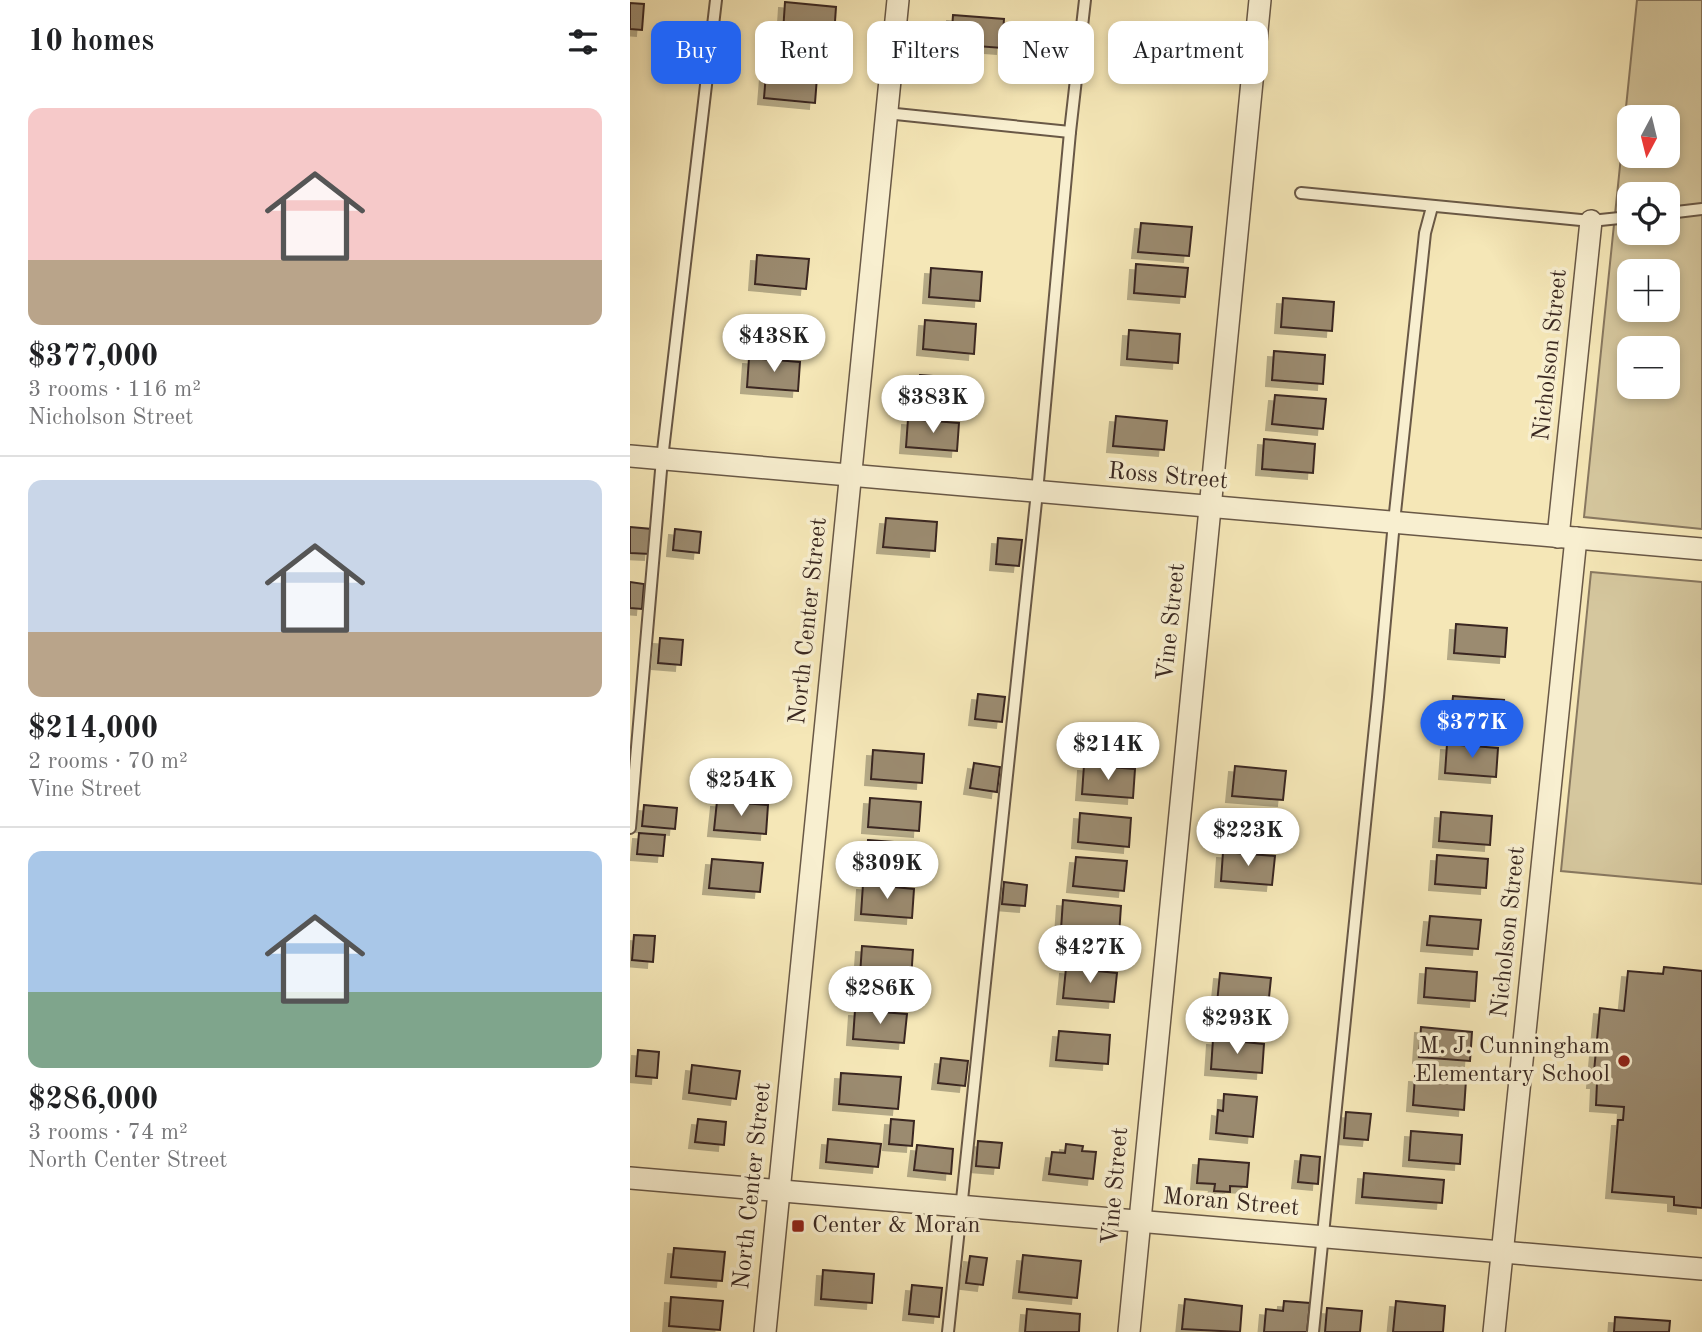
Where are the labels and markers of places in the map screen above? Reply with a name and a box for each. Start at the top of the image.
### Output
pin: $438K [725,314,823,374]
pin: $383K [884,376,982,435]
pin: $377K [1423,700,1521,760]
pin: $214K [1059,722,1157,782]
pin: $254K [692,758,790,818]
pin: $223K [1199,808,1297,868]
pin: $309K [838,842,936,901]
pin: $427K [1041,926,1139,985]
pin: $286K [831,967,929,1026]
pin: $293K [1188,996,1286,1056]
place label: M. J. Cunningham Elementary School [1415,1035,1610,1087]
marker: M. J. Cunningham Elementary School [1616,1053,1632,1069]
place label: Center & Moran [812,1214,980,1238]
marker: Center & Moran [790,1218,806,1234]

